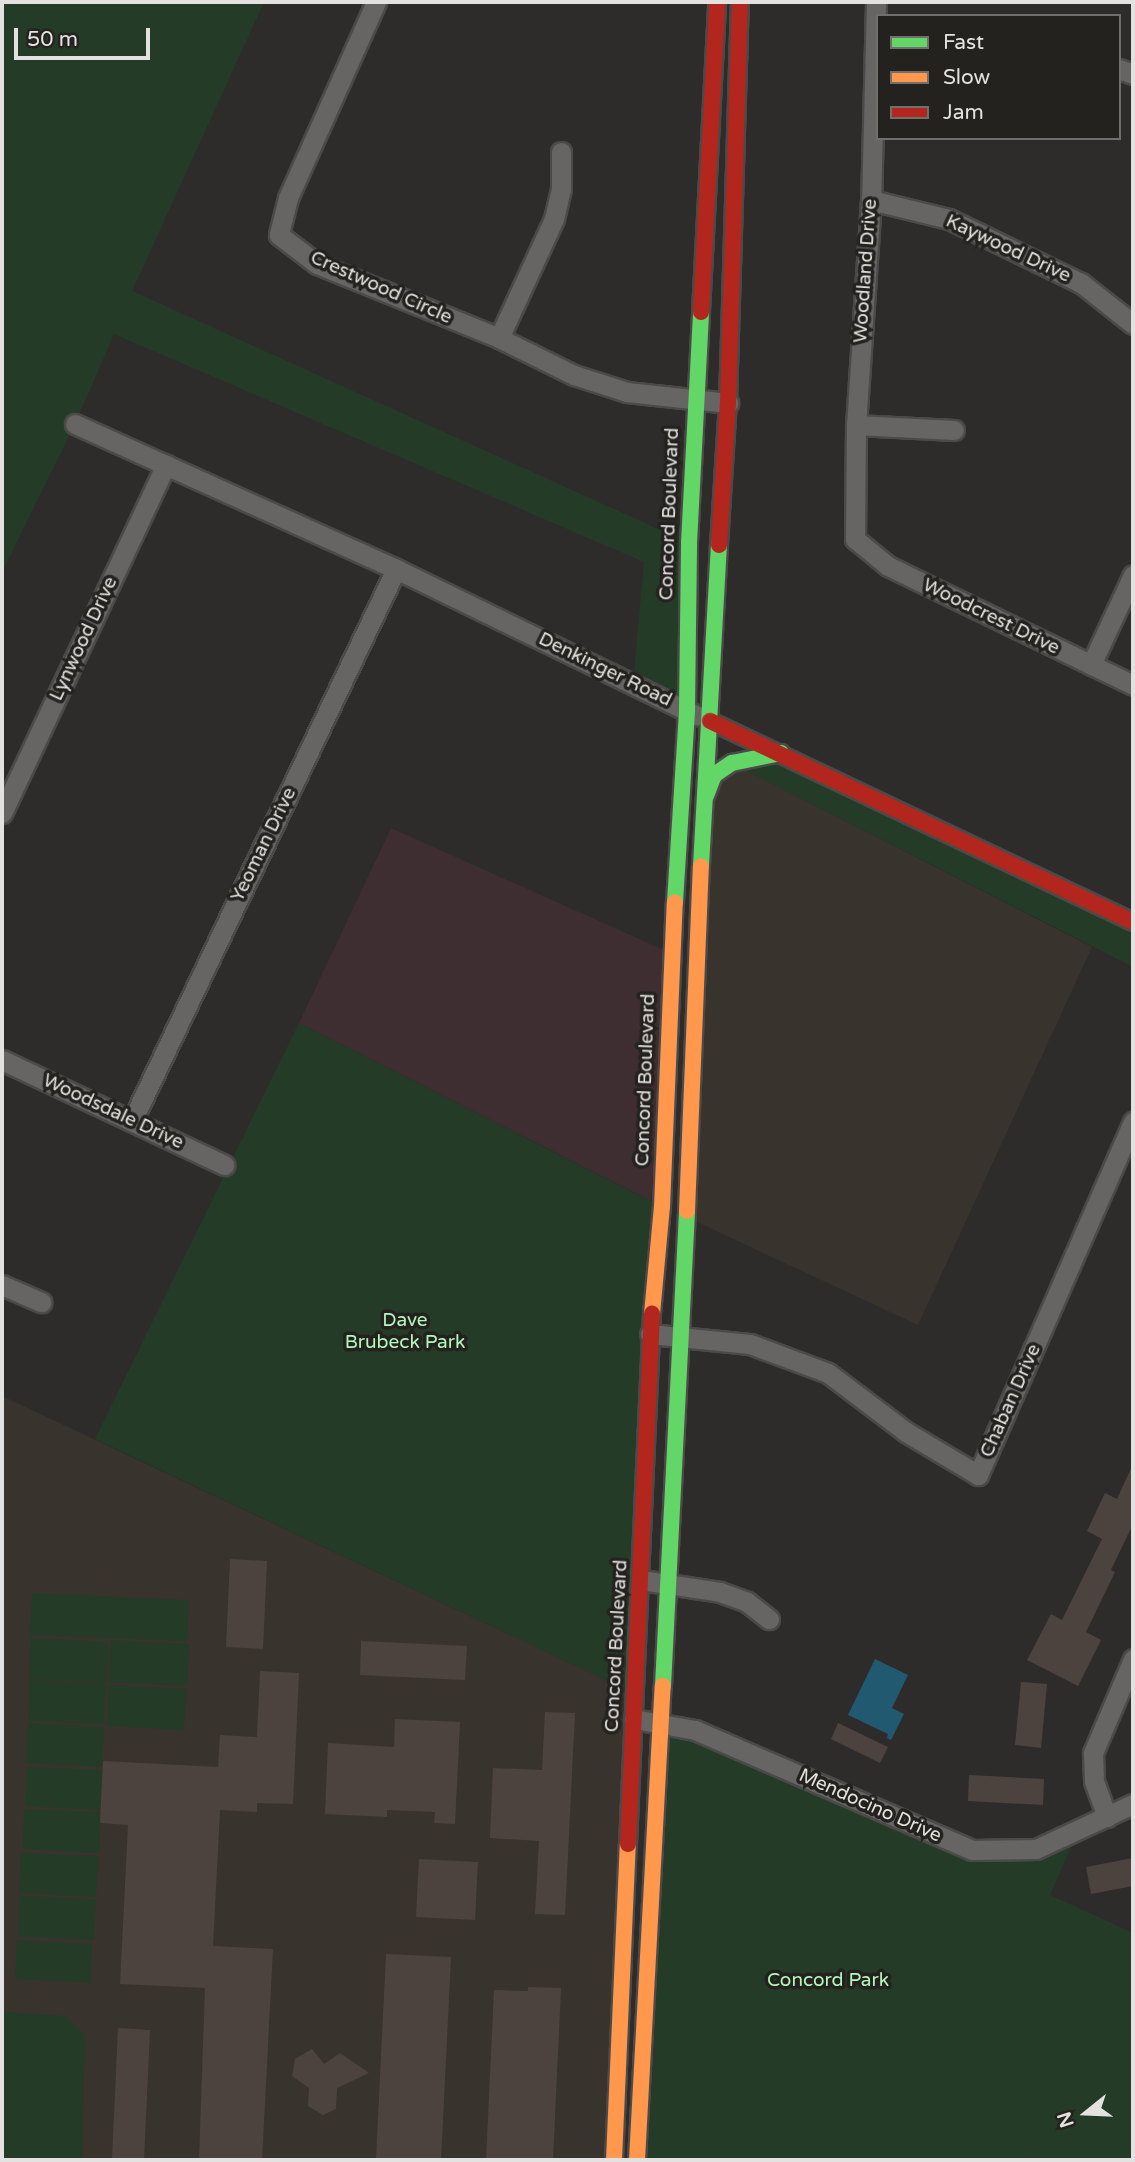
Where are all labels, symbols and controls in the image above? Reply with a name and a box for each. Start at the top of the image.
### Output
scale bar [18,14,154,58]
legend [876,14,1121,140]
text: 50 m [27,27,78,52]
text: Fast [943,30,984,55]
text: Slow [943,65,990,90]
text: Jam [943,100,984,125]
street label: Woodland Drive [850,198,882,344]
street label: Kaywood Drive [942,210,1074,288]
street label: Crestwood Circle [307,247,455,329]
street label: Concord Boulevard [656,427,684,601]
street label: Lynwood Drive [45,573,123,705]
street label: Woodcrest Drive [919,574,1063,660]
street label: Denkinger Road [535,628,675,712]
street label: Yeoman Drive [226,784,302,906]
street label: Concord Boulevard [632,993,660,1167]
street label: Woodsdale Drive [39,1069,187,1155]
park label: Dave Brubeck Park [345,1310,465,1354]
street label: Chaban Drive [976,1341,1046,1461]
street label: Concord Boulevard [601,1559,633,1733]
street label: Mendocino Drive [795,1764,945,1848]
park label: Concord Park [767,1970,889,1992]
north arrow [1051,2078,1121,2148]
text: N [1053,2109,1079,2130]

